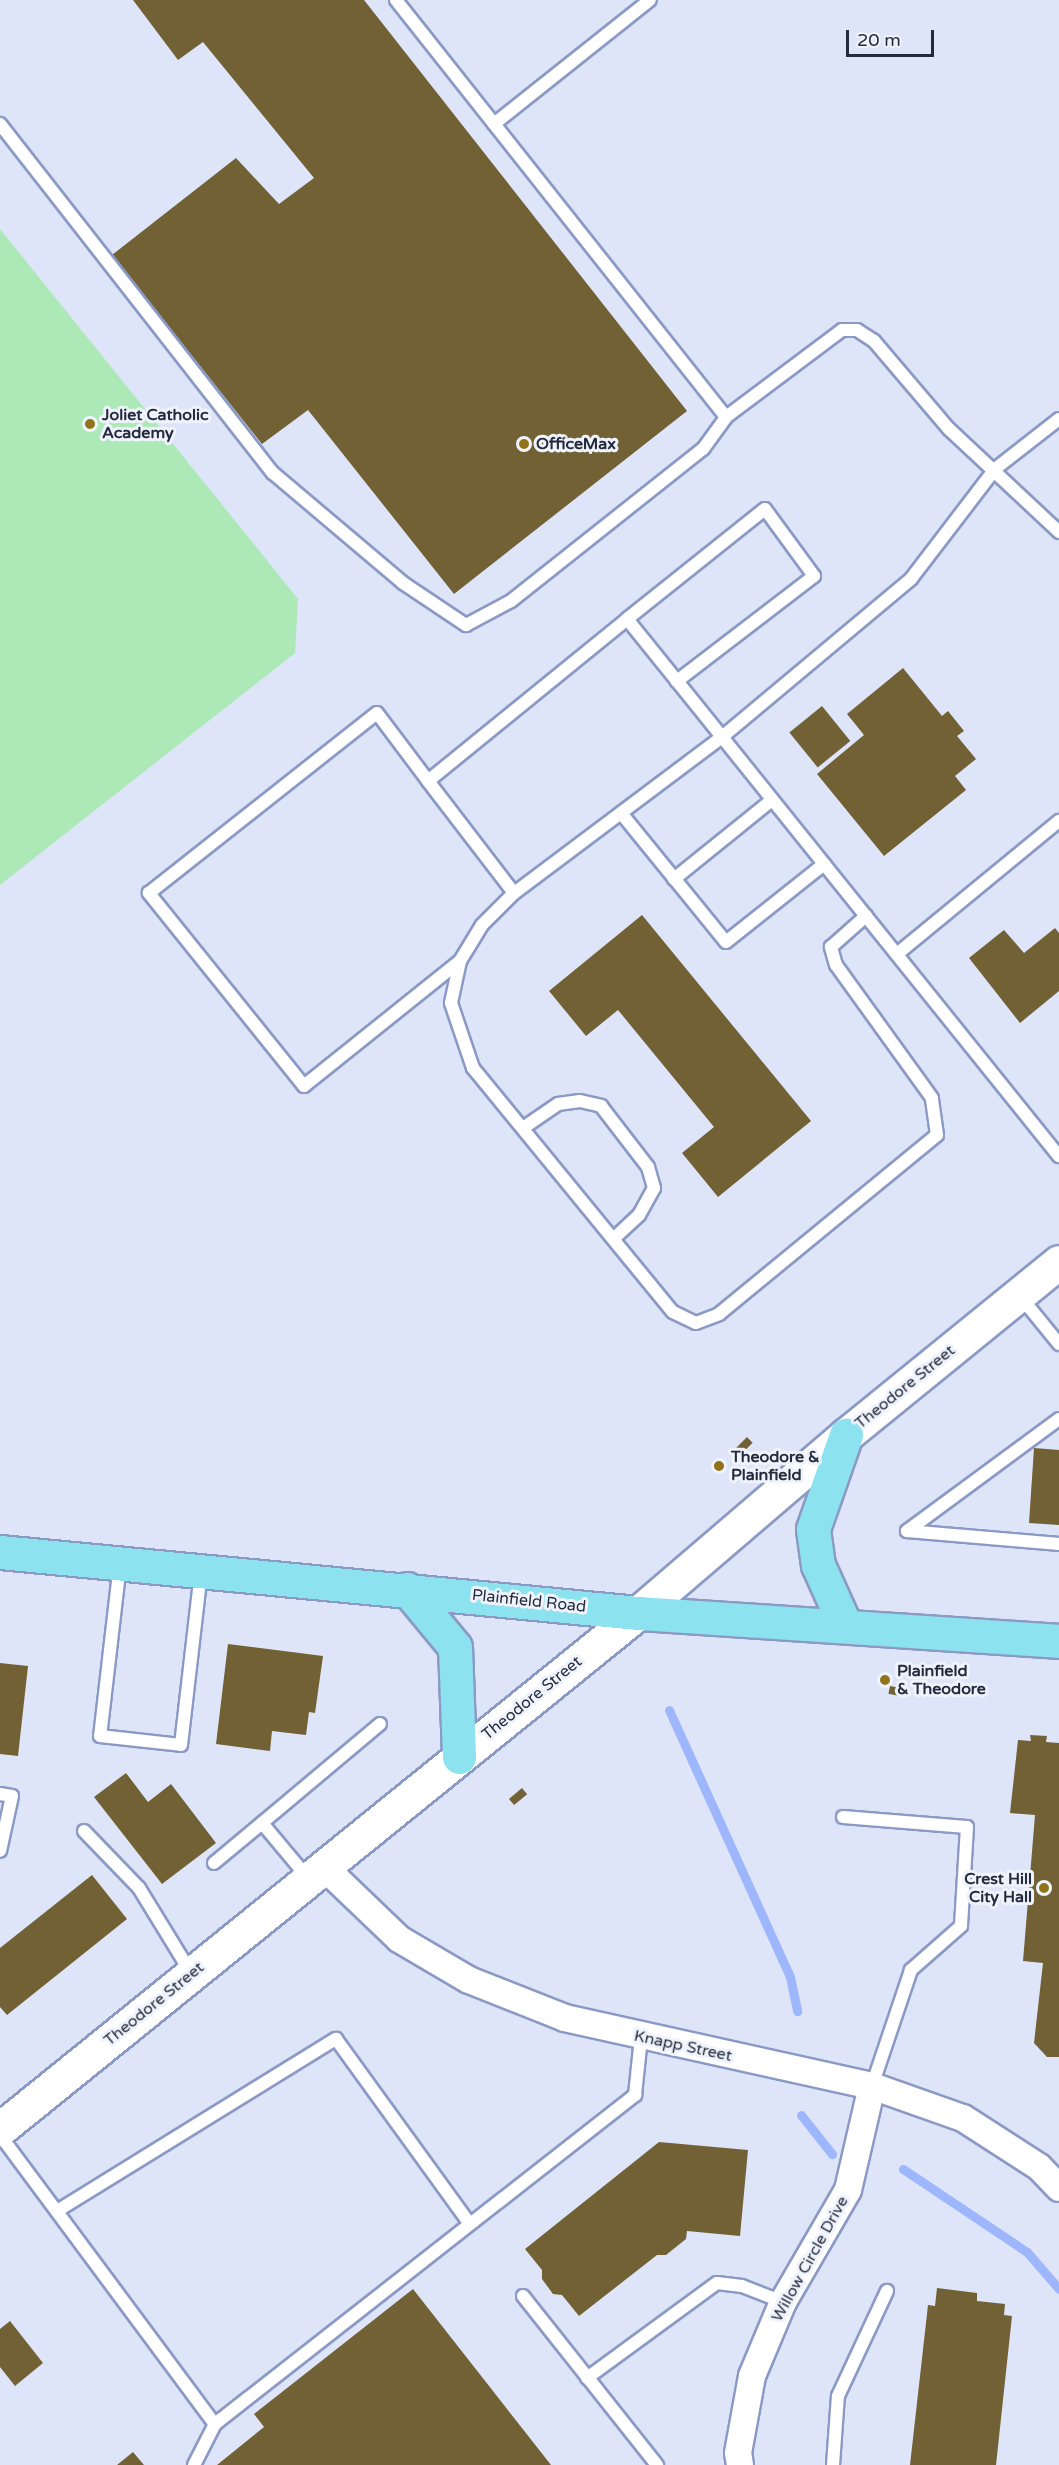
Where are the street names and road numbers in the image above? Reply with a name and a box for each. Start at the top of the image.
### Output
street label: Theodore Street [851,1341,959,1433]
street label: Plainfield Road [471,1585,587,1617]
street label: Theodore Street [478,1652,586,1744]
street label: Theodore Street [100,1958,208,2050]
street label: Knapp Street [632,2026,734,2066]
street label: Willow Circle Drive [768,2193,852,2325]

